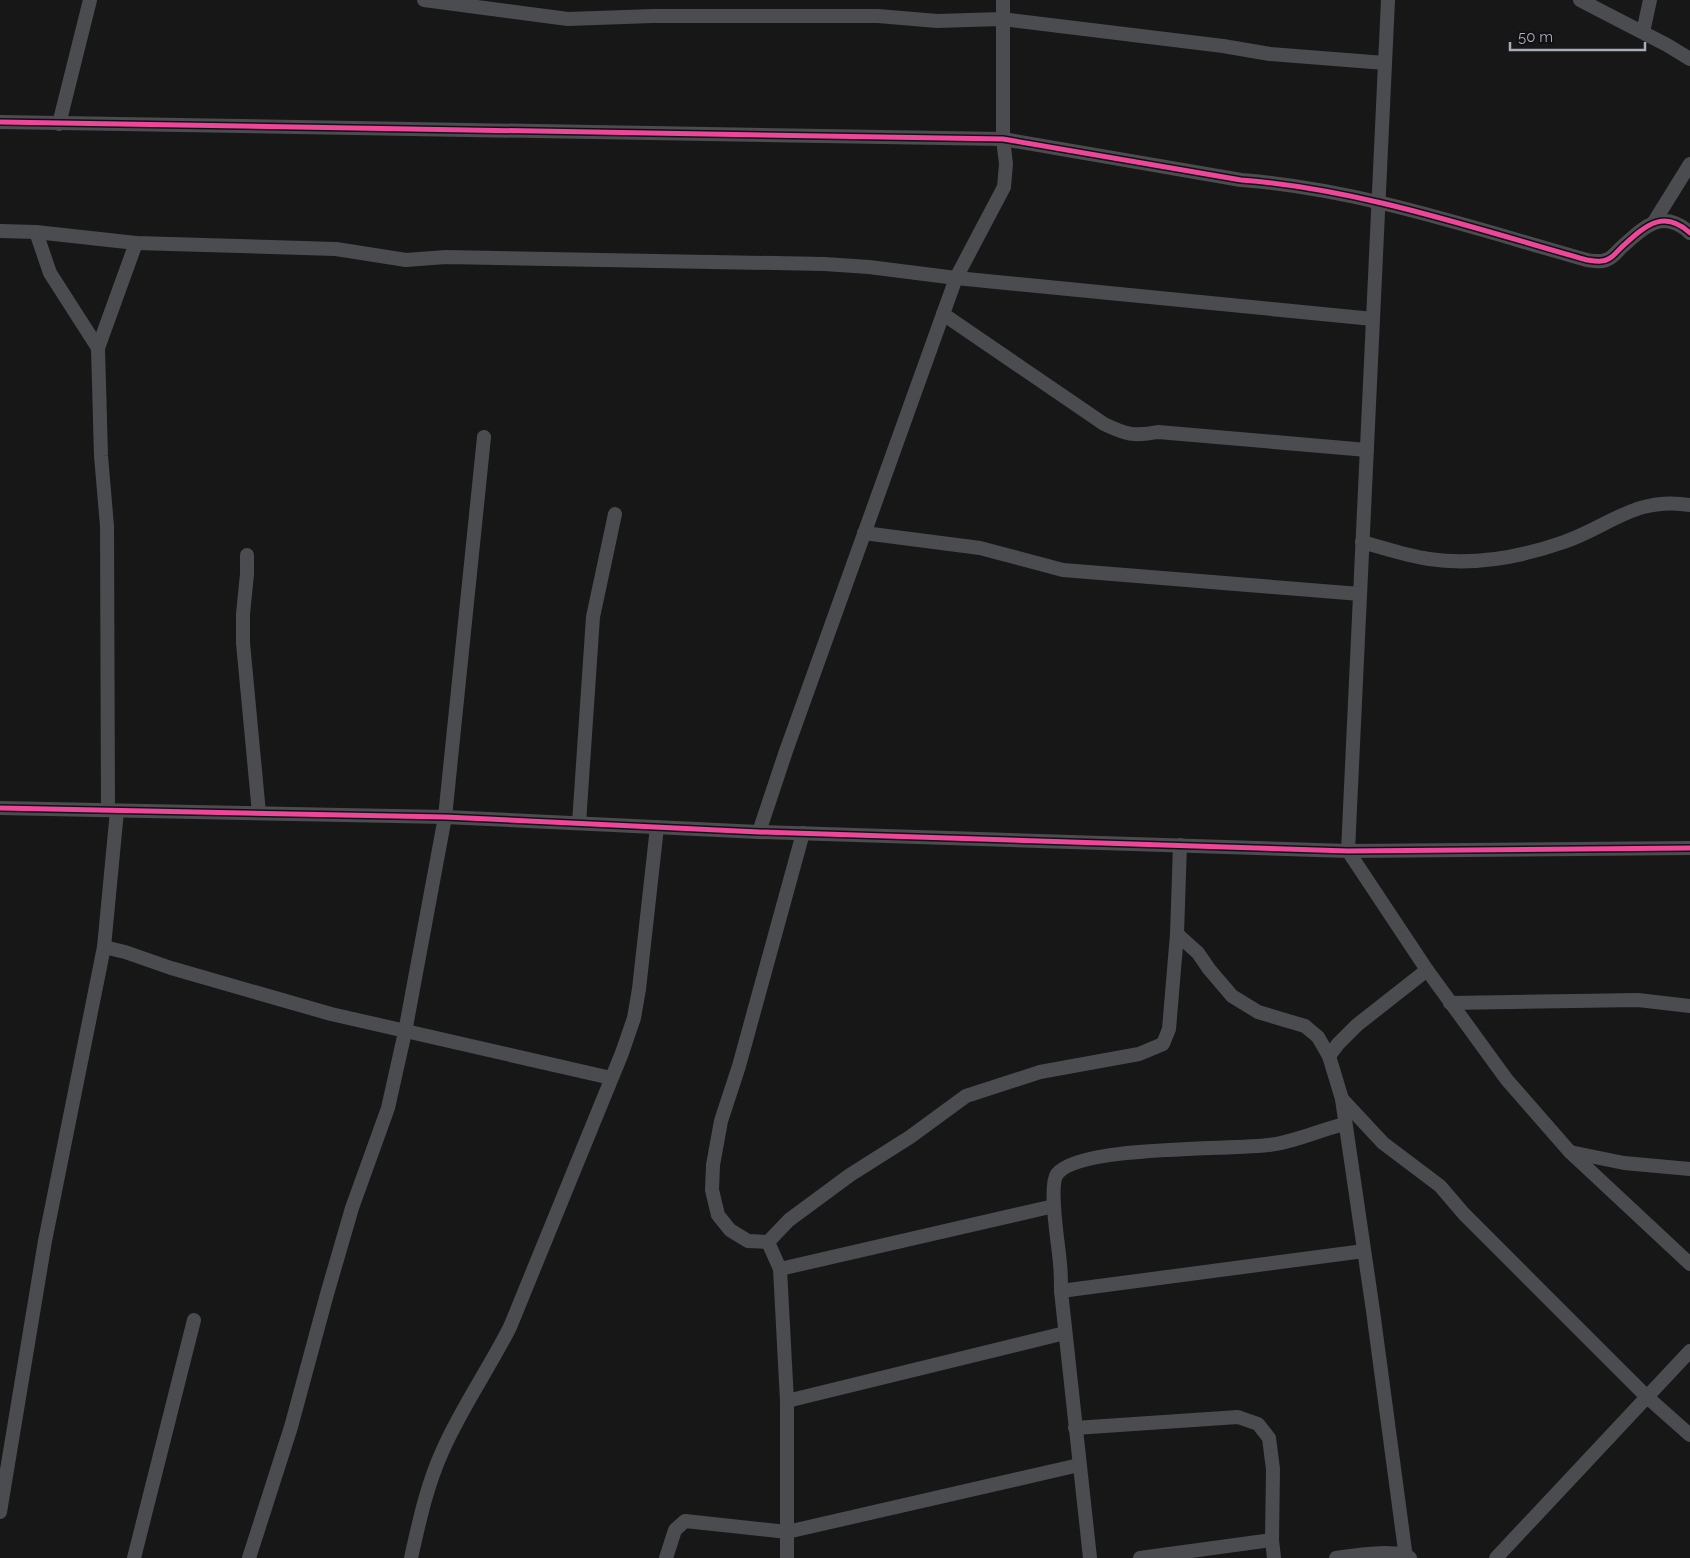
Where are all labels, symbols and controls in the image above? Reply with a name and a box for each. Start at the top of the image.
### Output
scale bar [1510,20,1645,52]
text: 50 m [1518,28,1553,46]

